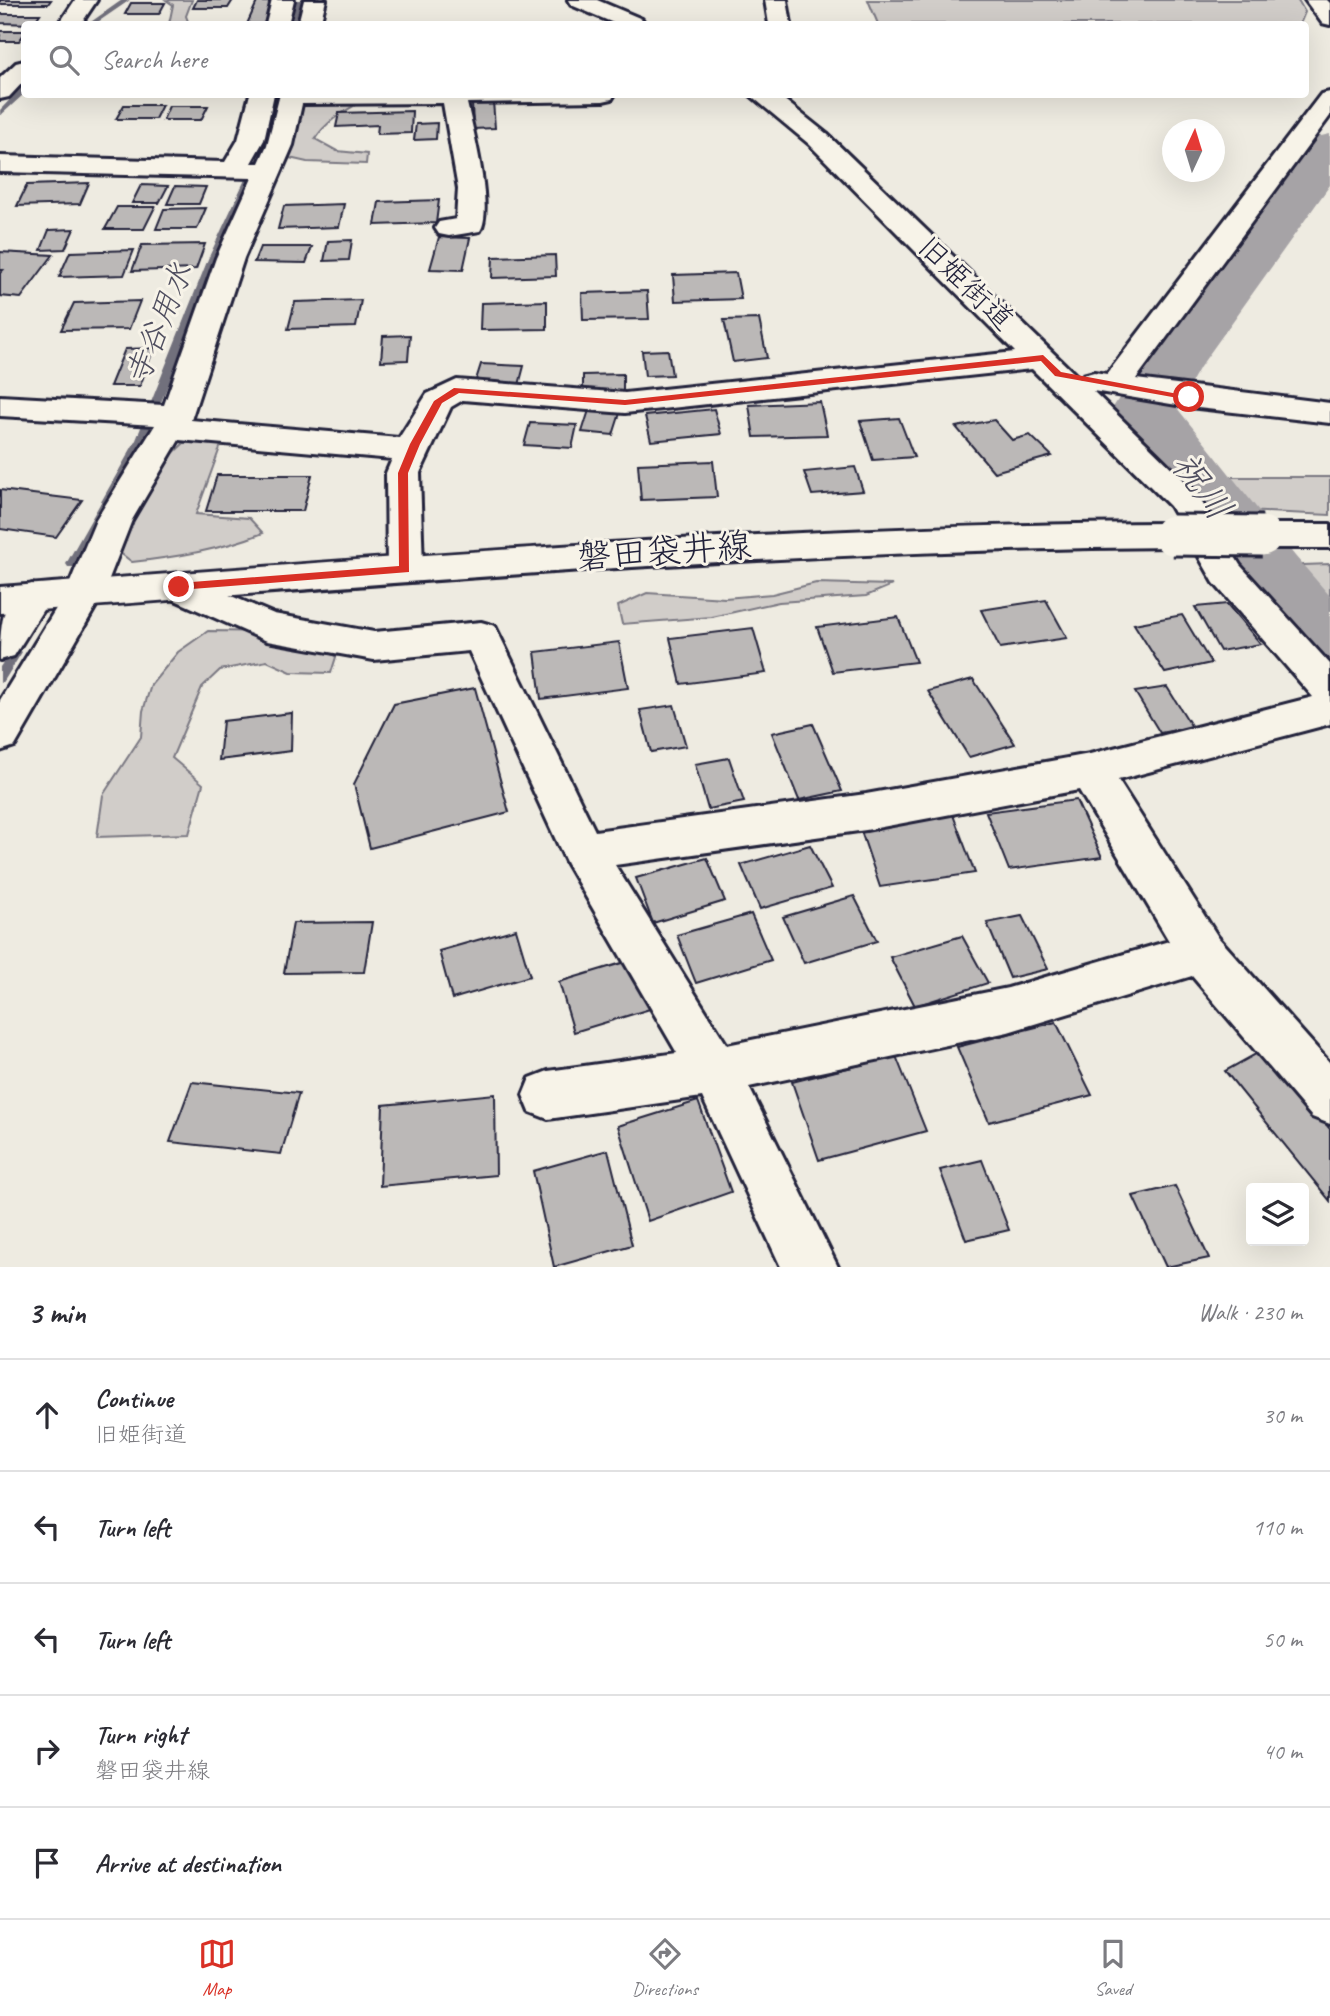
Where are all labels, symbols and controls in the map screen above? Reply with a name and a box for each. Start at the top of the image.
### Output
search box [21,21,1309,98]
icon: search [45,41,83,79]
text: Search here [101,43,207,76]
north arrow [1162,119,1225,182]
street label: 旧姫街道 [910,228,1022,338]
water label: 寺谷用水 [116,257,202,391]
route start [1173,381,1204,412]
water label: 祝川 [1161,442,1243,530]
street label: 磐田袋井線 [575,522,753,580]
route end [163,571,194,602]
map controls [1246,1183,1309,1246]
button: layers [1246,1183,1309,1246]
text: 3 min [28,1294,85,1332]
text: Walk · 230 m [1198,1298,1302,1327]
text: Continue [95,1382,173,1415]
icon: ahead [28,1396,66,1434]
text: 30 m [1263,1401,1302,1430]
text: 旧姫街道 [95,1420,187,1449]
icon: left [28,1508,66,1546]
text: Turn left [95,1511,170,1544]
text: 110 m [1253,1513,1302,1542]
icon: left [28,1620,66,1658]
text: Turn left [95,1623,170,1656]
text: 50 m [1263,1625,1302,1654]
text: Turn right [95,1718,186,1751]
icon: right [28,1732,66,1770]
text: 40 m [1263,1737,1302,1766]
text: 磐田袋井線 [95,1756,210,1785]
icon: arrive [28,1844,66,1882]
text: Arrive at destination [95,1847,281,1880]
tab: Map [198,1935,236,2001]
tab: Directions [632,1935,698,2001]
tab: Saved [1094,1935,1132,2001]

